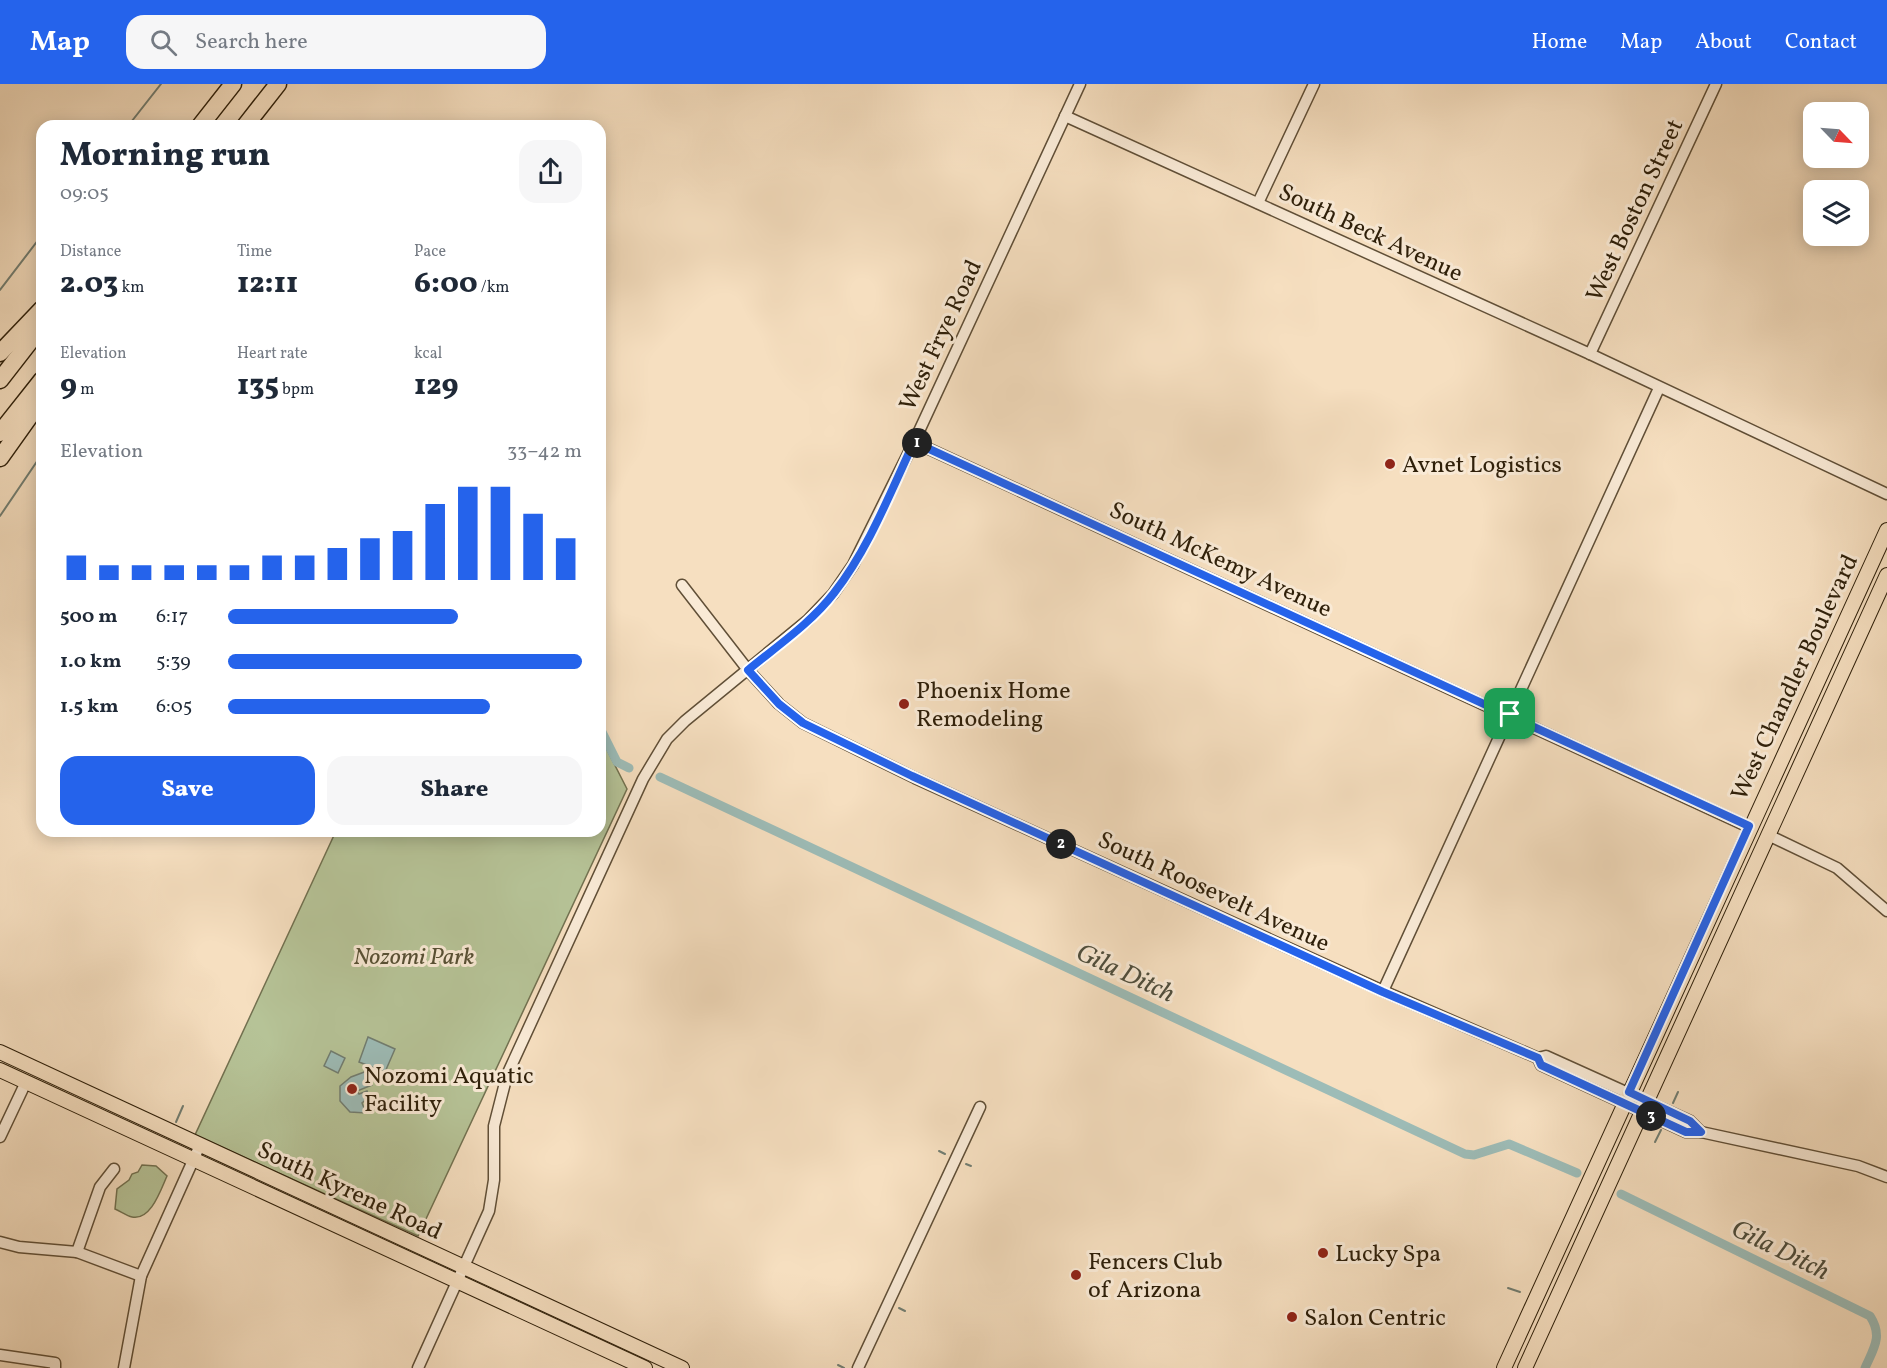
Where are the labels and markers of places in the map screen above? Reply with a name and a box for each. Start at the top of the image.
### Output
pin: 1 [902,428,932,458]
place label: Avnet Logistics [1402,449,1562,483]
marker: Avnet Logistics [1383,457,1397,471]
place label: Phoenix Home Remodeling [916,675,1071,737]
pin [1484,688,1535,739]
marker: Phoenix Home Remodeling [897,697,911,711]
pin: 2 [1046,829,1076,859]
place label: Nozomi Aquatic Facility [364,1060,534,1122]
marker: Nozomi Aquatic Facility [345,1082,359,1096]
pin: 3 [1636,1101,1666,1131]
place label: Lucky Spa [1335,1238,1441,1272]
place label: Fencers Club of Arizona [1088,1246,1223,1308]
marker: Lucky Spa [1316,1246,1330,1260]
marker: Fencers Club of Arizona [1069,1268,1083,1282]
place label: Salon Centric [1304,1302,1446,1336]
marker: Salon Centric [1285,1310,1299,1324]

